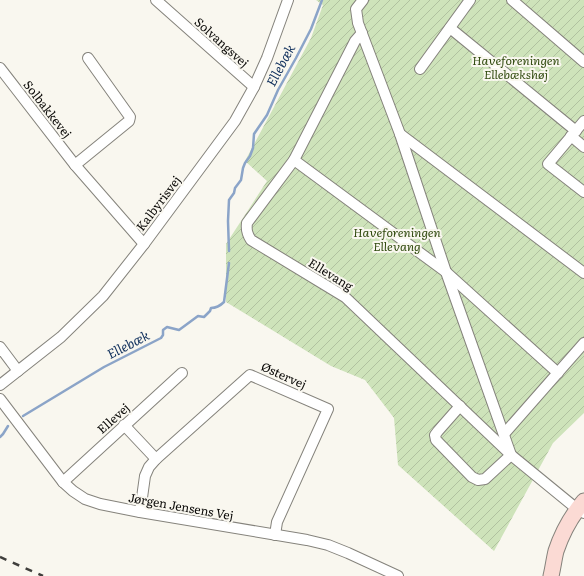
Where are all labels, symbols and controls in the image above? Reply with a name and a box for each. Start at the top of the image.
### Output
street label: Solvangsvej [191,13,253,71]
water label: Ellebæk [261,40,299,89]
park label: Haveforeningen Ellebækshøj [472,51,560,83]
street label: Solbakkevej [20,76,76,142]
street label: Kalbyrisvej [131,172,185,234]
park label: Haveforeningen Ellevang [353,223,441,255]
street label: Ellevang [305,253,357,295]
water label: Ellebæk [104,325,153,363]
street label: Østervej [259,357,309,393]
street label: Ellevej [93,398,133,438]
street label: Jørgen Jensens Vej [127,488,235,524]

